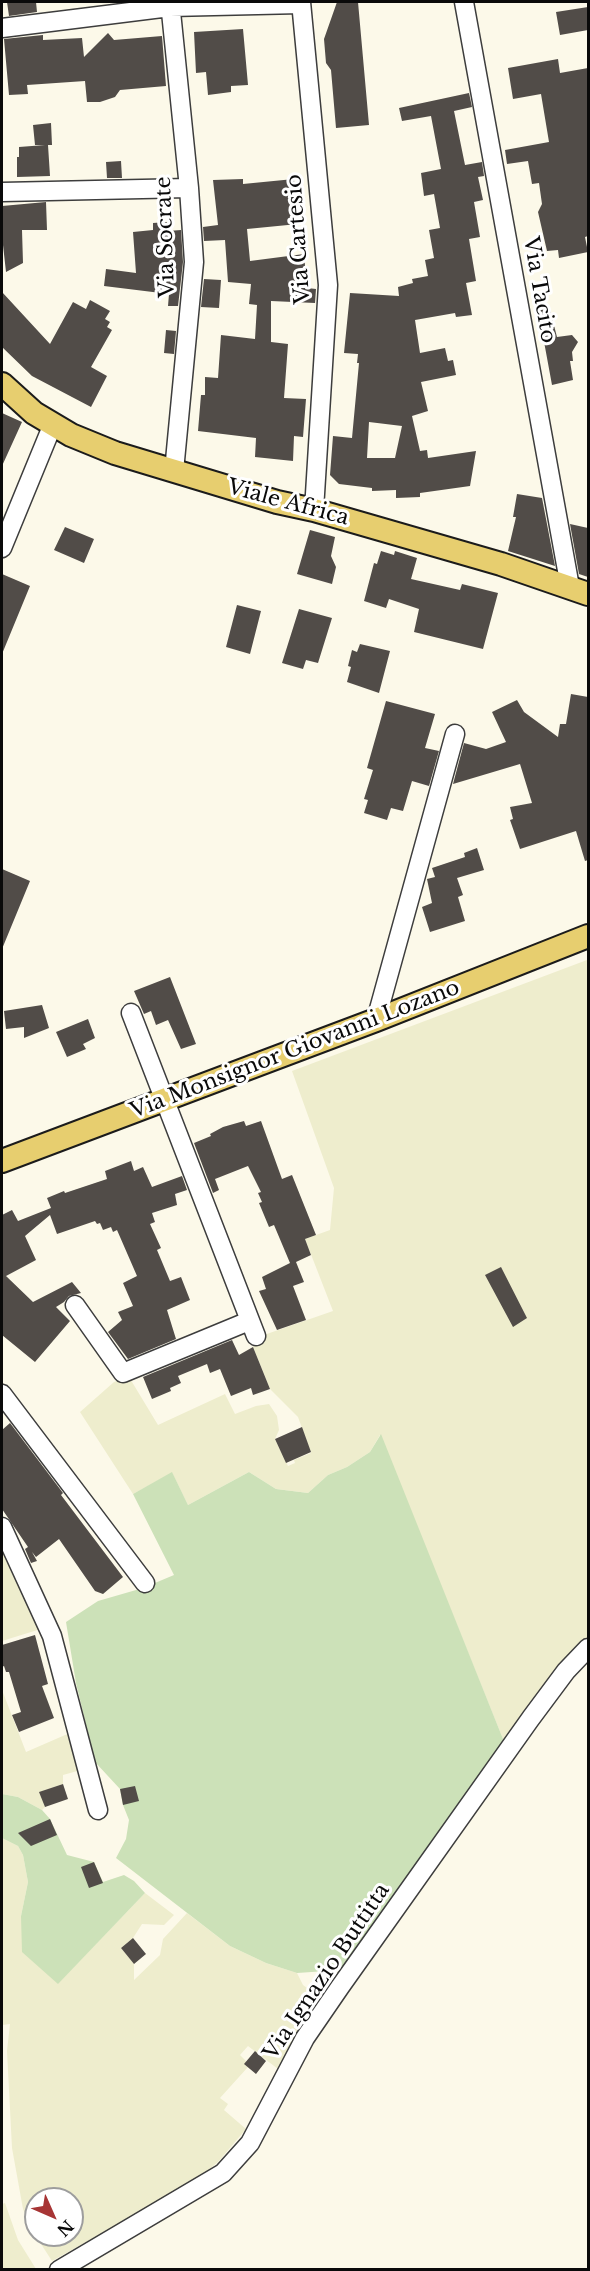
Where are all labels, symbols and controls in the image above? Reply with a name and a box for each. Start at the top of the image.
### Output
street label: Via Cartesio [282,173,316,305]
street label: Via Socrate [151,176,181,298]
street label: Via Tacito [517,235,561,345]
street label: Viale Africa [224,475,352,531]
street label: Via Monsignor Giovanni Lozano [127,975,463,1125]
street label: Via Ignazio Buttitta [259,1879,395,2065]
north arrow [24,2187,84,2247]
text: N [53,2216,78,2241]

